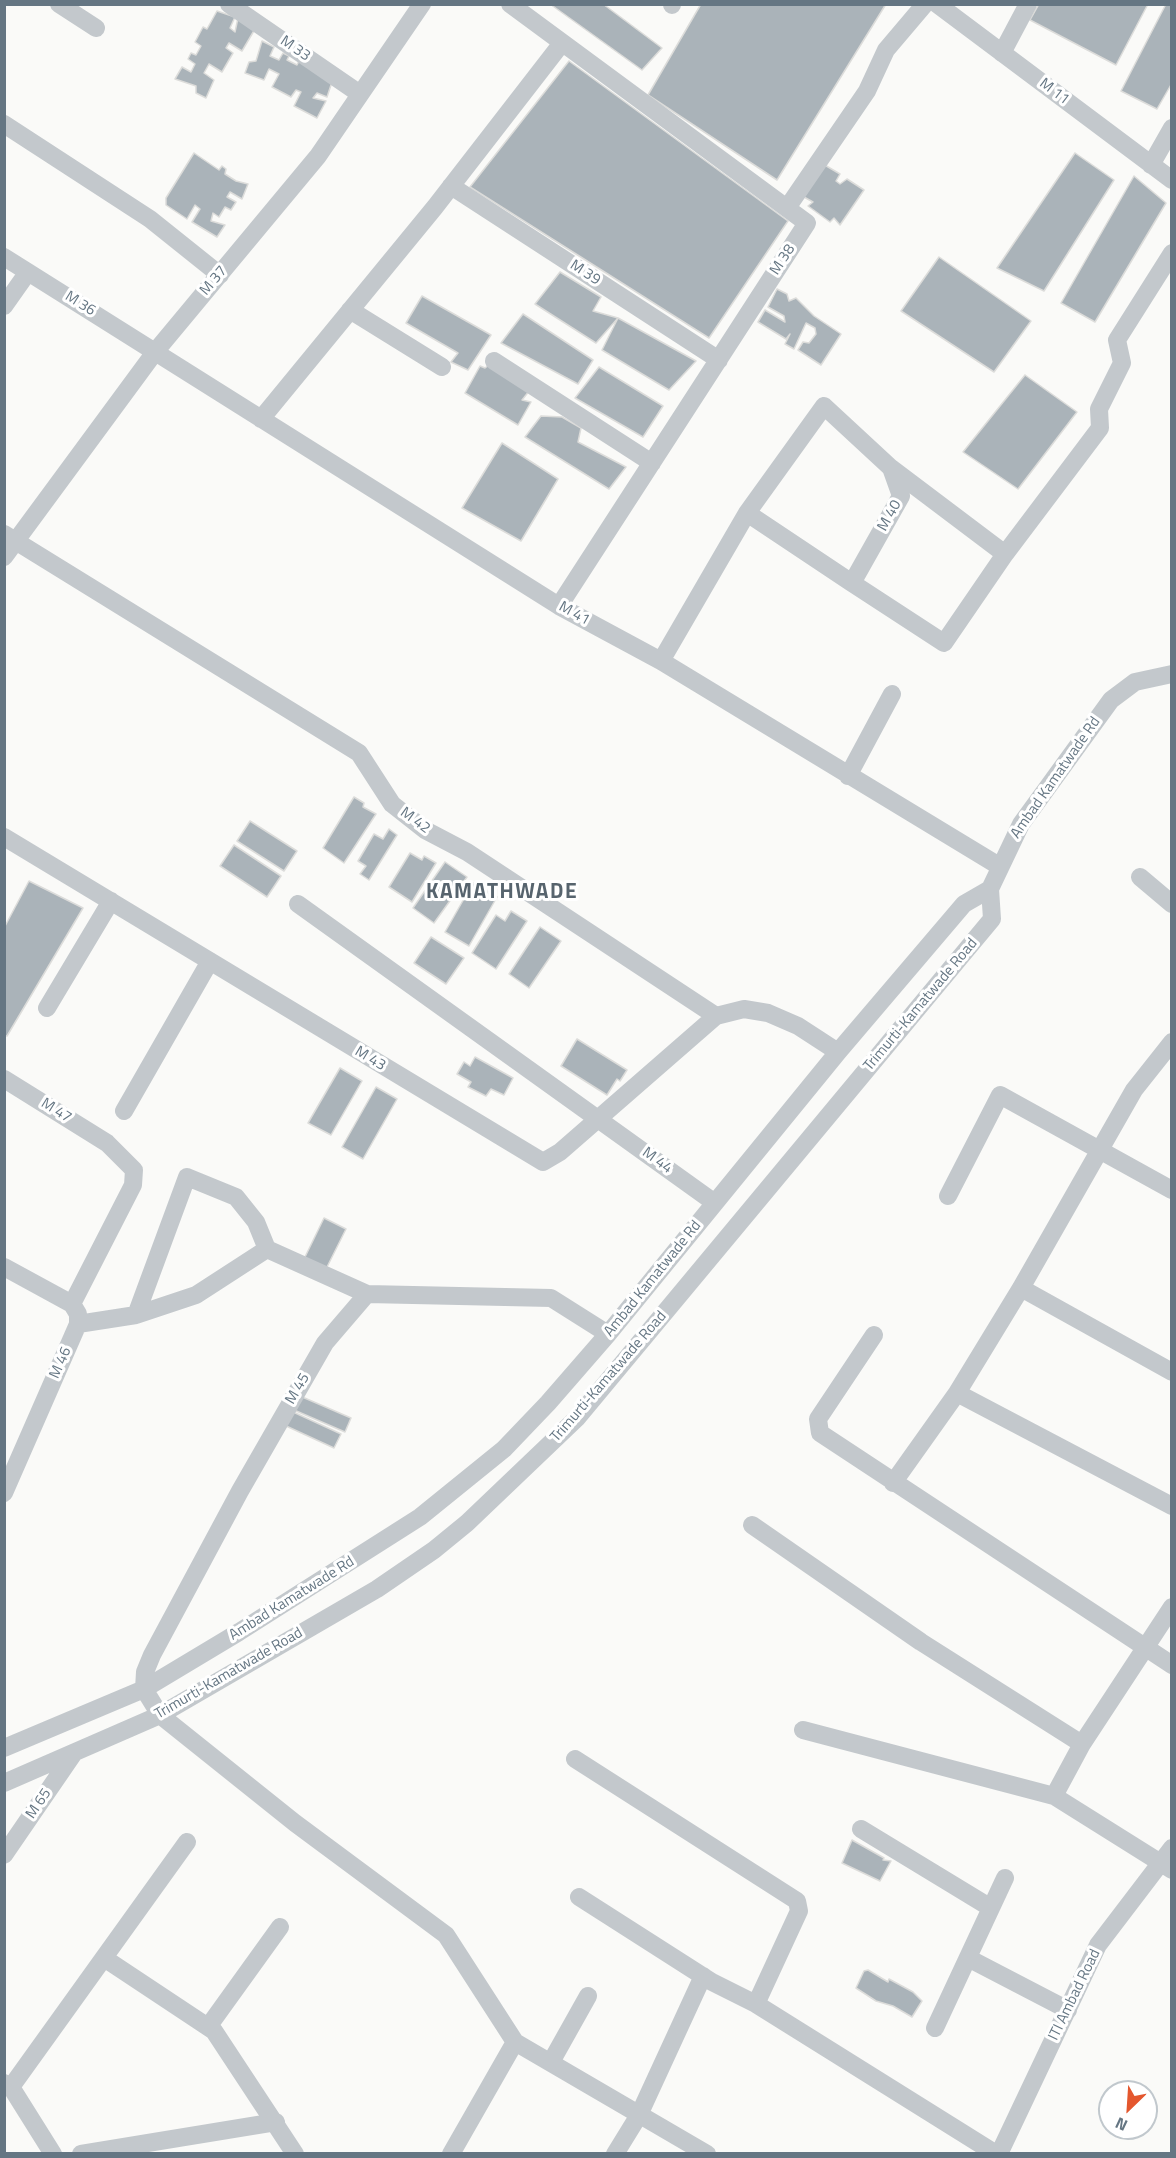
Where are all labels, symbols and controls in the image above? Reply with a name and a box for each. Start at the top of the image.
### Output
street label: M 33 [276,32,314,66]
street label: M 11 [1036,75,1072,109]
street label: M 38 [767,241,799,279]
street label: M 39 [566,257,604,289]
street label: M 37 [197,263,231,299]
street label: M 36 [61,288,99,320]
street label: M 40 [874,497,906,535]
street label: M 41 [555,598,593,630]
street label: Ambad Kamatwade Rd [1007,714,1105,842]
street label: M 42 [396,804,434,838]
district label: KAMATHWADE [426,880,578,906]
street label: Trimurti-Kamatwade Road [860,935,982,1075]
street label: M 43 [351,1043,389,1075]
street label: M 47 [37,1095,75,1127]
street label: M 44 [638,1144,676,1178]
street label: Ambad Kamatwade Rd [601,1217,705,1341]
street label: Trimurti-Kamatwade Road [547,1308,671,1446]
street label: M 46 [46,1344,76,1382]
street label: M 45 [282,1370,314,1408]
street label: Ambad Kamatwade Rd [226,1553,358,1645]
street label: Trimurti-Kamatwade Road [152,1624,306,1724]
street label: M 65 [22,1785,56,1823]
street label: ITI Ambad Road [1045,1946,1105,2044]
north arrow [1098,2080,1158,2140]
text: N [1111,2111,1131,2138]

